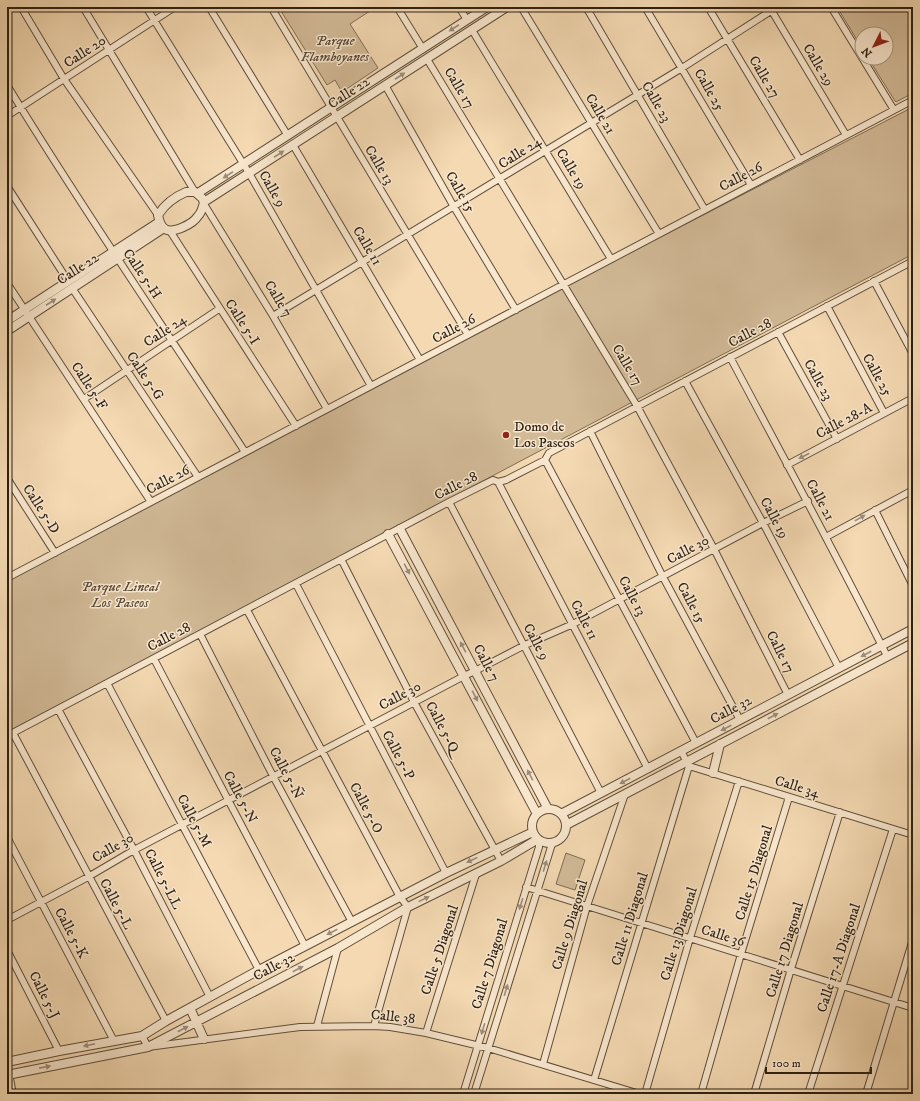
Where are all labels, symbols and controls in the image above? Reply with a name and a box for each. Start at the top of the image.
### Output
one-way arrow [449,24,459,32]
north arrow [854,26,894,66]
street label: Calle 20 [60,32,110,72]
park label: Parque Flamboyanes [301,32,370,66]
street label: Calle 29 [798,41,838,89]
text: N [859,44,876,60]
street label: Calle 27 [744,53,784,101]
street label: Calle 17 [440,64,478,112]
street label: Calle 25 [690,66,728,115]
one-way arrow [395,72,405,80]
street label: Calle 22 [325,73,373,113]
street label: Calle 23 [637,78,675,126]
street label: Calle 21 [581,90,619,138]
street label: Calle 24 [495,132,546,173]
street label: Calle 13 [360,142,398,188]
street label: Calle 19 [552,145,590,193]
one-way arrow [273,150,284,158]
street label: Calle 26 [716,158,766,196]
street label: Calle 9 [254,167,290,211]
street label: Calle 15 [441,168,479,216]
one-way arrow [222,171,233,178]
street label: Calle 11 [348,223,386,269]
street label: Calle 5-H [119,245,165,303]
street label: Calle 22 [54,249,102,289]
street label: Calle 7 [260,277,296,321]
street label: Calle 5-I [221,296,264,348]
one-way arrow [46,298,57,306]
street label: Calle 24 [140,310,191,351]
street label: Calle 26 [429,310,479,348]
street label: Calle 28 [725,314,775,352]
street label: Calle 17 [608,341,646,389]
street label: Calle 5-G [122,348,168,404]
street label: Calle 25 [858,350,896,400]
street label: Calle 23 [799,356,837,404]
street label: Calle 5-F [67,359,111,414]
street label: Calle 28-A [813,398,876,443]
place label: Domo de Los Paseos [514,418,575,452]
marker: Domo de Los Paseos [501,430,511,440]
one-way arrow [799,453,810,459]
street label: Calle 26 [143,461,193,499]
street label: Calle 28 [431,467,481,505]
street label: Calle 21 [802,476,838,524]
street label: Calle 5-D [18,481,64,537]
street label: Calle 19 [756,494,792,542]
one-way arrow [854,515,866,521]
street label: Calle 30 [664,531,712,569]
one-way arrow [404,563,410,575]
street label: Calle 13 [614,573,650,619]
park label: Parque Lineal Los Paseos [81,578,160,612]
street label: Calle 15 [673,579,709,627]
street label: Calle 11 [566,597,602,643]
street label: Calle 28 [144,618,194,656]
street label: Calle 9 [519,620,553,664]
street label: Calle 17 [762,628,798,676]
street label: Calle 7 [469,641,503,685]
one-way arrow [460,642,466,653]
one-way arrow [860,651,872,657]
street label: Calle 30 [376,677,424,715]
one-way arrow [471,690,478,702]
street label: Calle 32 [707,692,755,728]
street label: Calle 5-Q [421,698,466,762]
one-way arrow [767,713,778,720]
one-way arrow [721,724,732,731]
street label: Calle 5-P [378,727,418,783]
street label: Calle 5-Ñ [265,744,307,803]
street label: Calle 5-N [219,768,261,827]
one-way arrow [527,769,533,781]
street label: Calle 34 [773,772,822,803]
one-way arrow [619,778,631,784]
street label: Calle 5-O [345,780,387,837]
street label: Calle 5-M [172,791,216,851]
street label: Calle 15 Diagonal [731,823,777,923]
street label: Calle 30 [89,829,137,867]
street label: Calle 5-LL [140,846,186,912]
one-way arrow [467,857,478,863]
one-way arrow [542,859,548,871]
street label: Calle 11 Diagonal [607,869,653,968]
street label: Calle 5-L [95,875,137,933]
street label: Calle 9 Diagonal [548,877,593,972]
street label: Calle 13 Diagonal [656,884,702,983]
one-way arrow [419,896,430,902]
one-way arrow [518,899,524,911]
street label: Calle 17 Diagonal [762,899,808,1000]
street label: Calle 17-A Diagonal [813,900,865,1015]
street label: Calle 5 Diagonal [417,902,463,997]
street label: Calle 5-K [50,905,92,962]
street label: Calle 7 Diagonal [468,916,513,1012]
street label: Calle 36 [699,921,748,951]
one-way arrow [326,929,338,936]
street label: Calle 32 [250,949,298,985]
one-way arrow [292,965,304,972]
street label: Calle 5-J [24,968,64,1022]
one-way arrow [503,984,509,996]
street label: Calle 38 [370,1006,416,1028]
one-way arrow [480,1023,486,1035]
one-way arrow [177,1026,189,1032]
one-way arrow [83,1043,95,1049]
scale bar [766,1049,871,1075]
text: 100 m [772,1056,801,1071]
one-way arrow [39,1064,51,1070]

